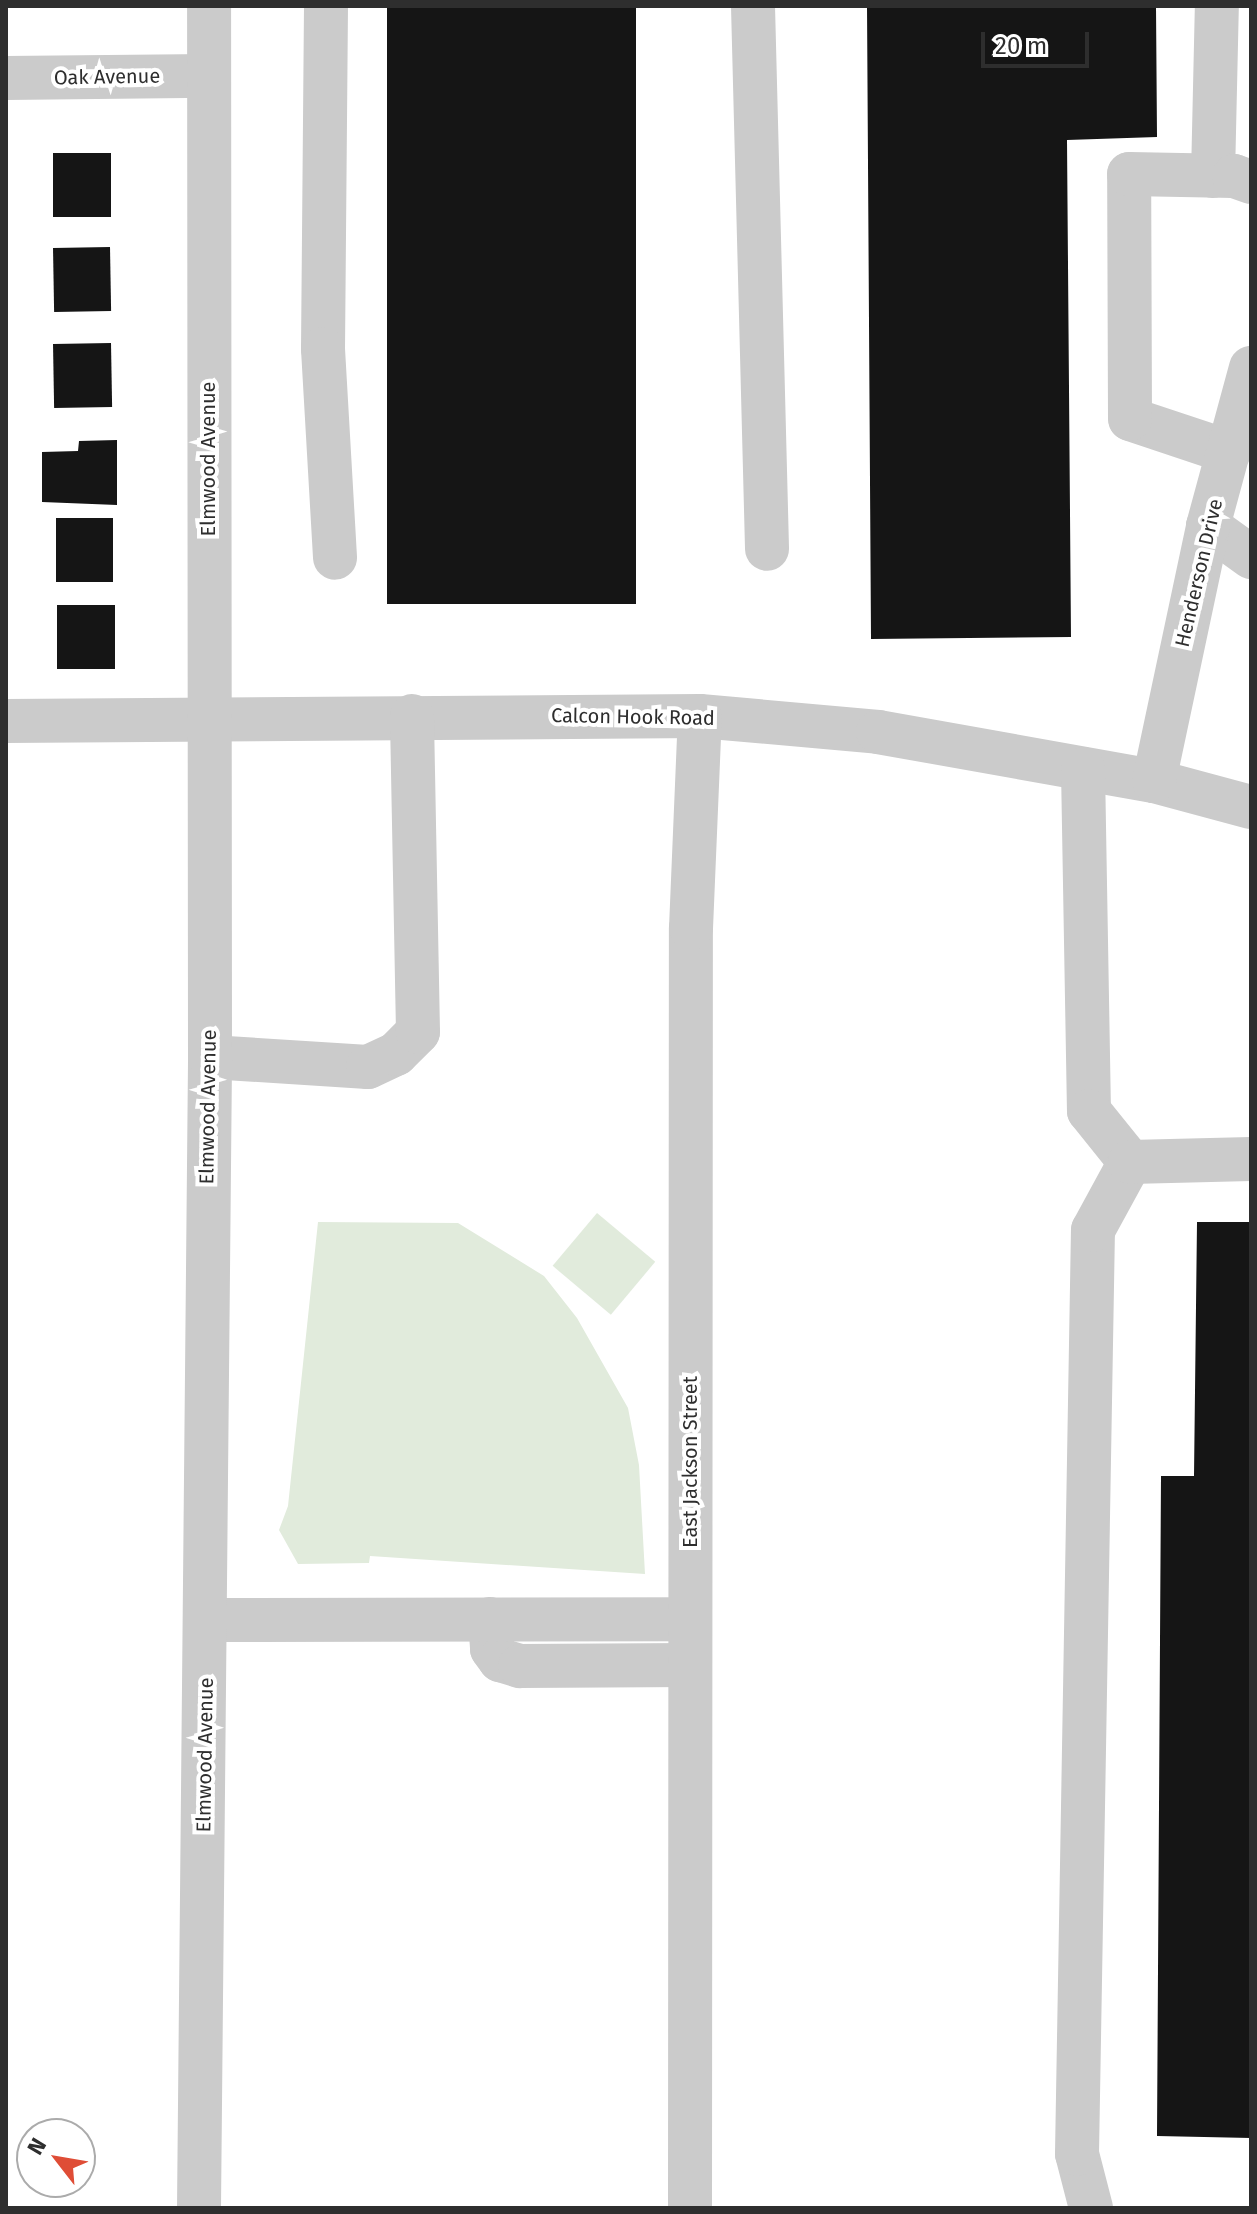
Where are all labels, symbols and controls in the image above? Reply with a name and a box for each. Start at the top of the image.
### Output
scale bar [985,16,1093,66]
text: 20 m [995,32,1047,60]
street label: Oak Avenue [54,64,160,90]
street label: Elmwood Avenue [196,382,220,536]
street label: Henderson Drive [1170,497,1228,649]
street label: Calcon Hook Road [551,704,715,730]
street label: Elmwood Avenue [195,1029,221,1185]
street label: East Jackson Street [678,1376,702,1548]
street label: Elmwood Avenue [192,1677,218,1833]
north arrow [16,2118,96,2198]
text: N [21,2133,52,2160]

